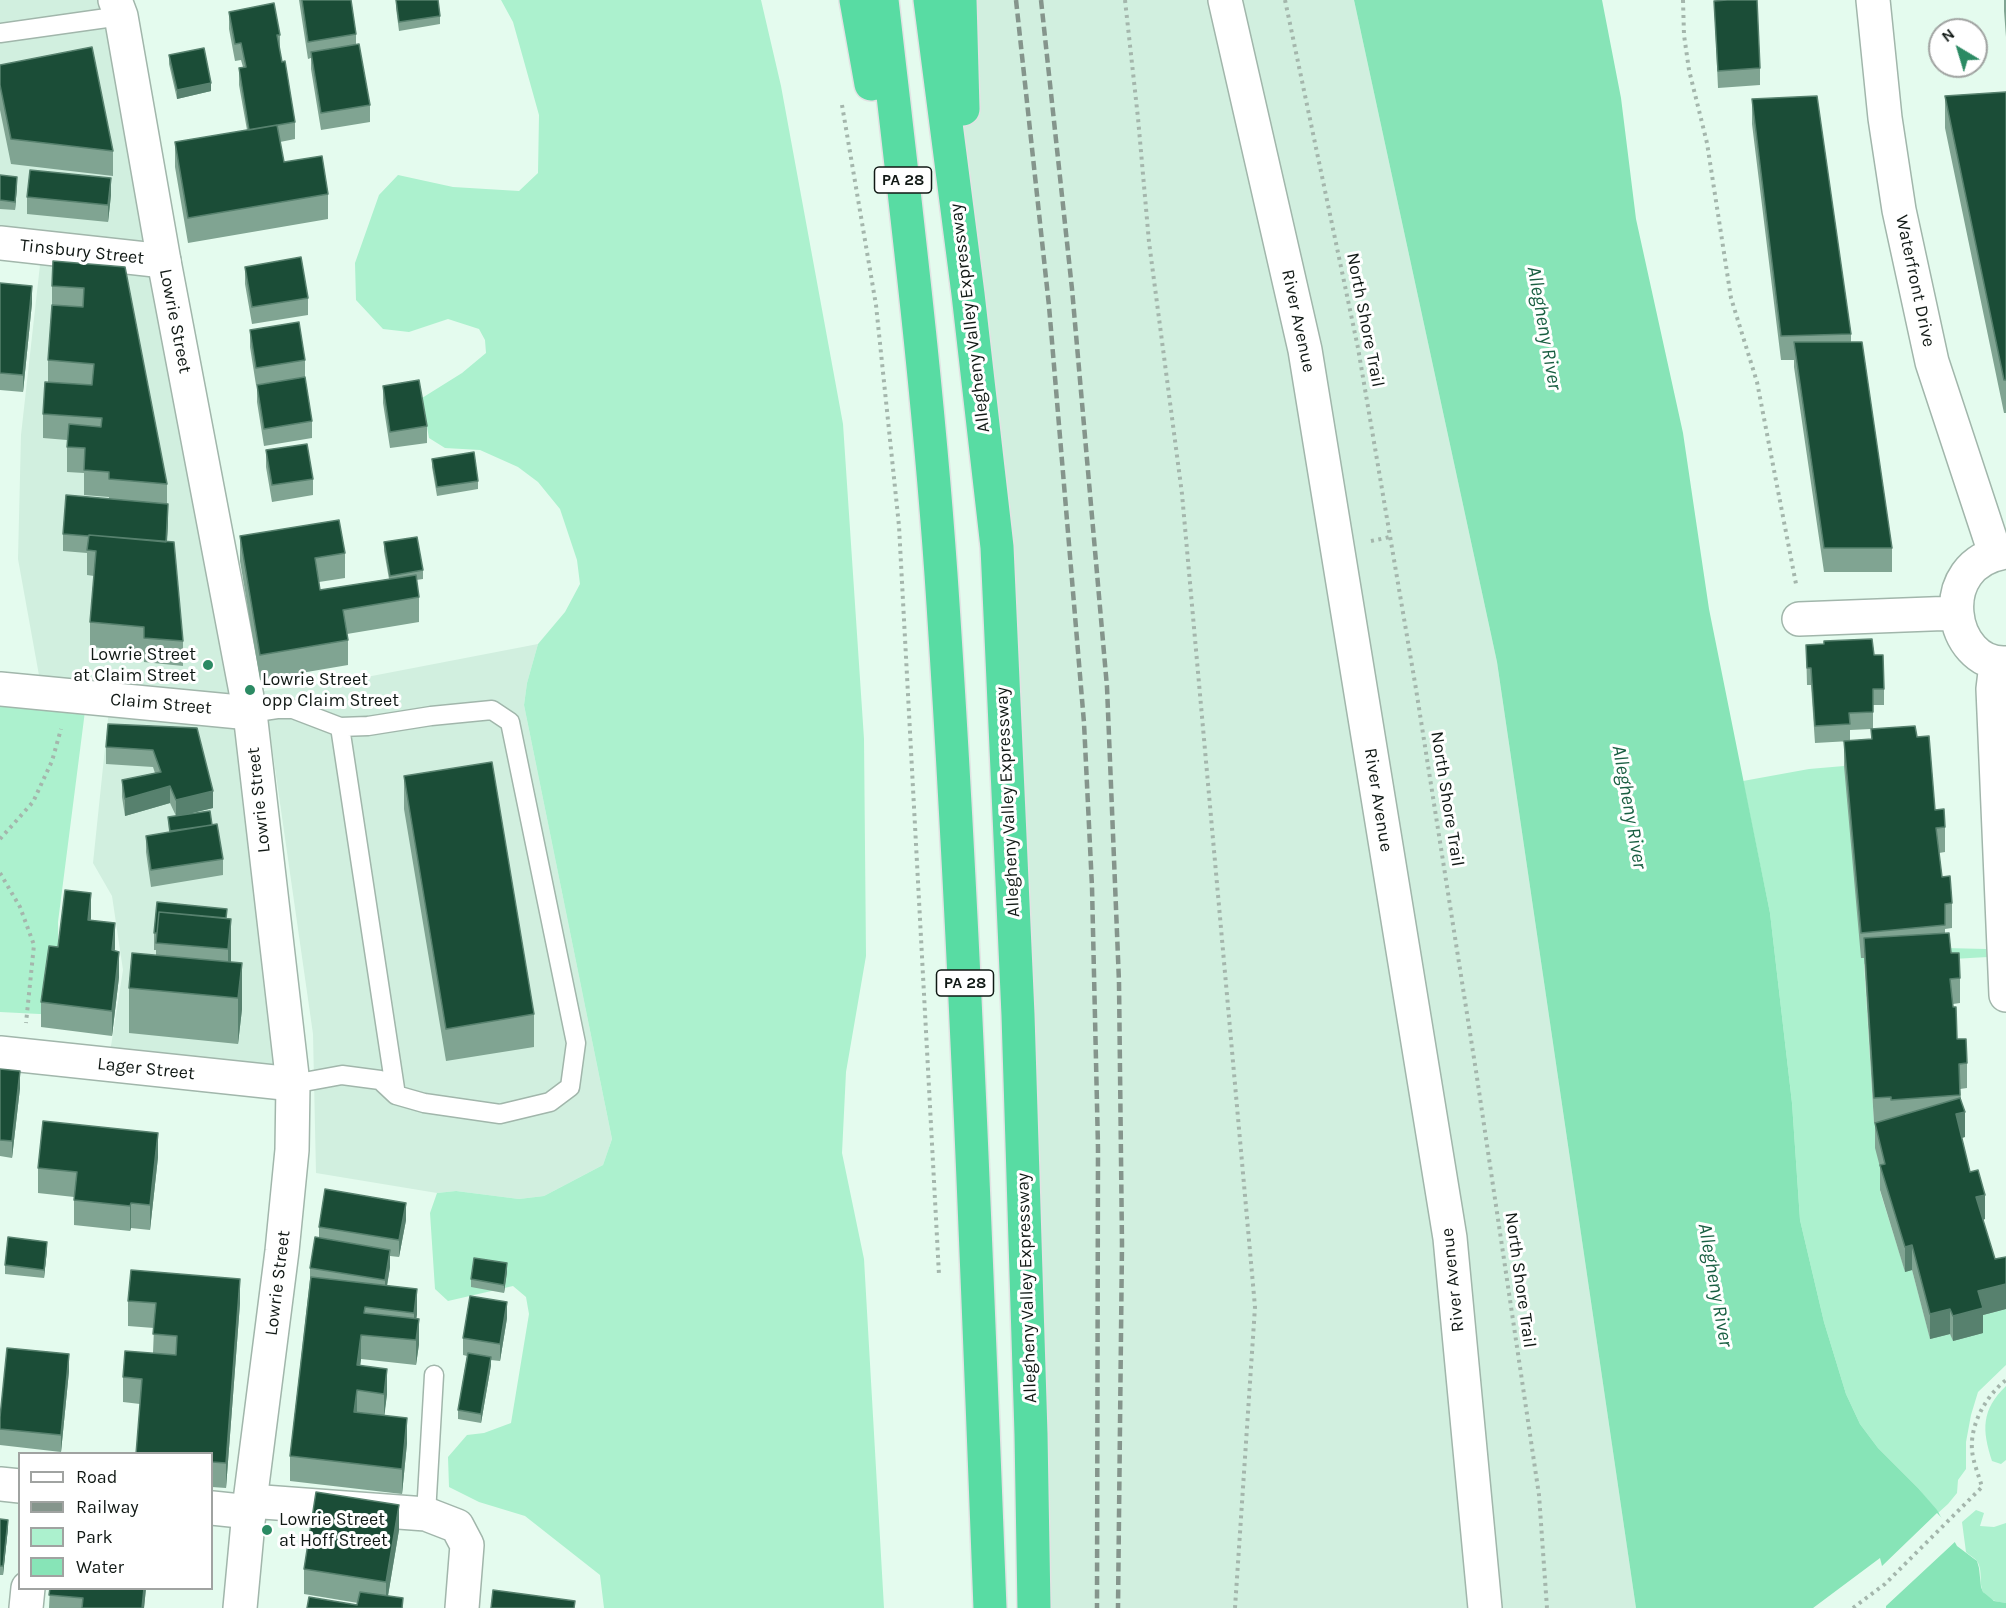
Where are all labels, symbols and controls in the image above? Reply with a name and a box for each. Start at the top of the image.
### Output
north arrow [1928,18,1988,78]
text: N [1937,24,1958,46]
road number: PA 28 [874,167,932,193]
street label: Allegheny Valley Expressway [945,202,995,434]
street label: Waterfront Drive [1890,213,1940,349]
street label: Tinsbury Street [19,235,145,269]
street label: North Shore Trail [1341,251,1389,389]
water label: Allegheny River [1521,264,1567,392]
street label: Lowrie Street [154,267,196,375]
street label: River Avenue [1277,268,1319,374]
place label: Lowrie Street at Claim Street [73,644,196,686]
marker: Lowrie Street at Claim Street [201,658,215,672]
place label: Lowrie Street opp Claim Street [262,669,399,712]
marker: Lowrie Street opp Claim Street [243,683,257,697]
street label: Allegheny Valley Expressway [991,686,1025,918]
street label: Claim Street [109,689,213,719]
street label: North Shore Trail [1426,730,1468,868]
water label: Allegheny River [1606,743,1652,871]
street label: Lowrie Street [243,746,275,854]
street label: River Avenue [1359,747,1397,853]
road number: PA 28 [936,970,994,996]
street label: Lager Street [96,1053,196,1085]
street label: Allegheny Valley Expressway [1012,1172,1042,1404]
street label: North Shore Trail [1500,1211,1540,1349]
water label: Allegheny River [1692,1221,1738,1349]
street label: River Avenue [1437,1227,1469,1333]
street label: Lowrie Street [261,1229,295,1337]
legend [18,1452,213,1590]
text: Road [76,1466,117,1488]
text: Railway [76,1496,139,1518]
place label: Lowrie Street at Hoff Street [279,1509,388,1552]
marker: Lowrie Street at Hoff Street [260,1523,274,1537]
text: Park [76,1526,113,1548]
text: Water [76,1556,124,1578]

